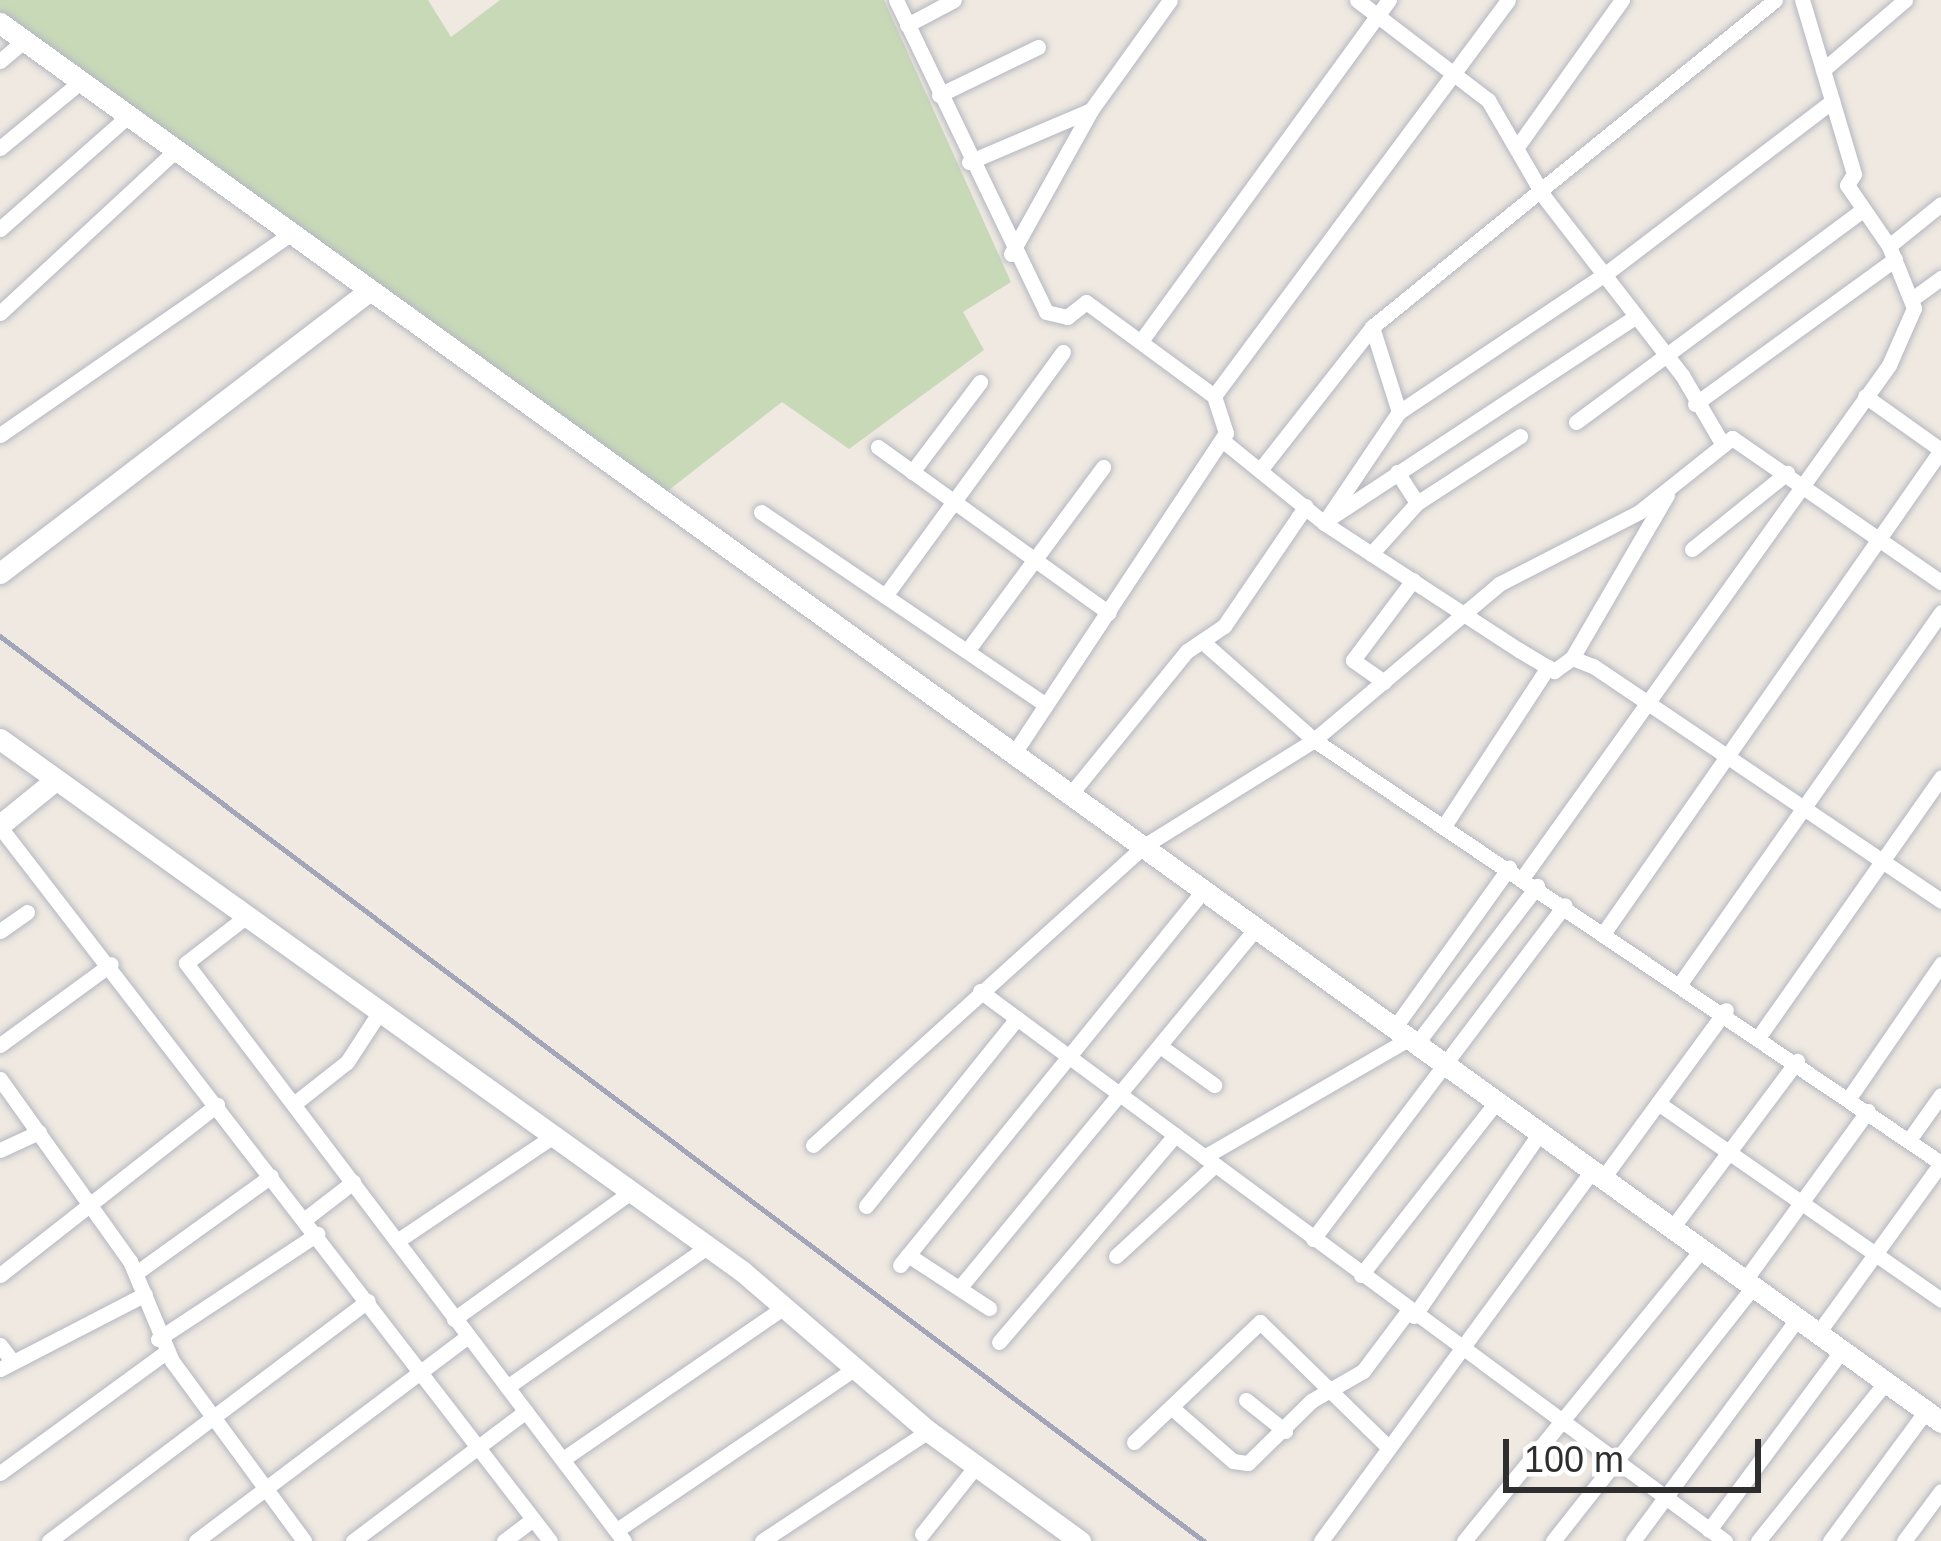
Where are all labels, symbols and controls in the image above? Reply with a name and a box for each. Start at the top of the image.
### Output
scale bar [1509,1415,1767,1489]
text: 100 m [1524,1439,1624,1480]

